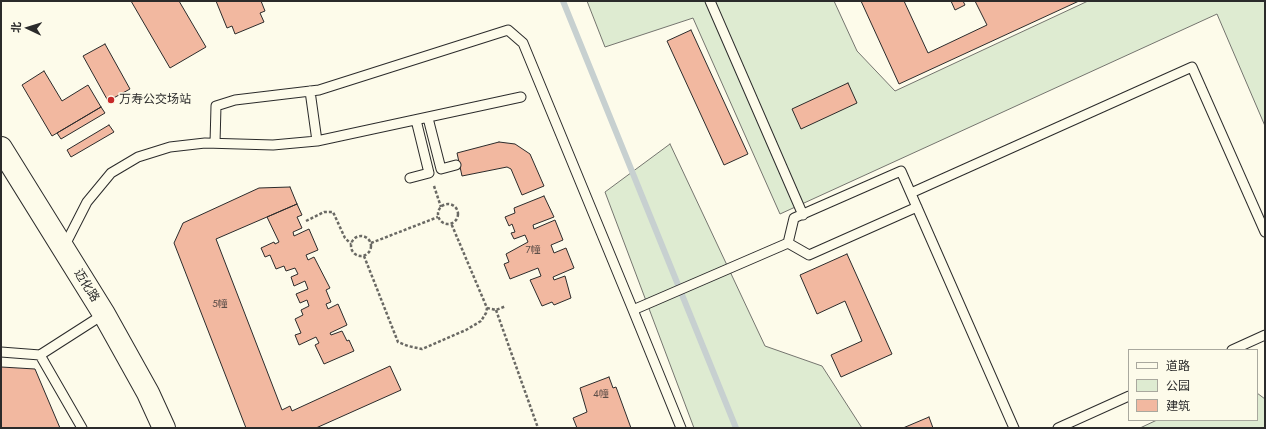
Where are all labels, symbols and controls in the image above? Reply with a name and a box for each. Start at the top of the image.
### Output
north arrow [8,8,48,48]
text: 北 [8,21,24,33]
place label: 万寿公交场站 [119,93,191,107]
marker: 万寿公交场站 [106,95,116,105]
house number: 7幢 [525,245,541,257]
street label: 迈化路 [70,267,102,305]
house number: 5幢 [212,299,228,311]
legend [1128,349,1258,421]
text: 道路 [1166,357,1190,375]
text: 公园 [1166,377,1190,395]
house number: 4幢 [593,389,609,401]
text: 建筑 [1166,397,1190,415]

